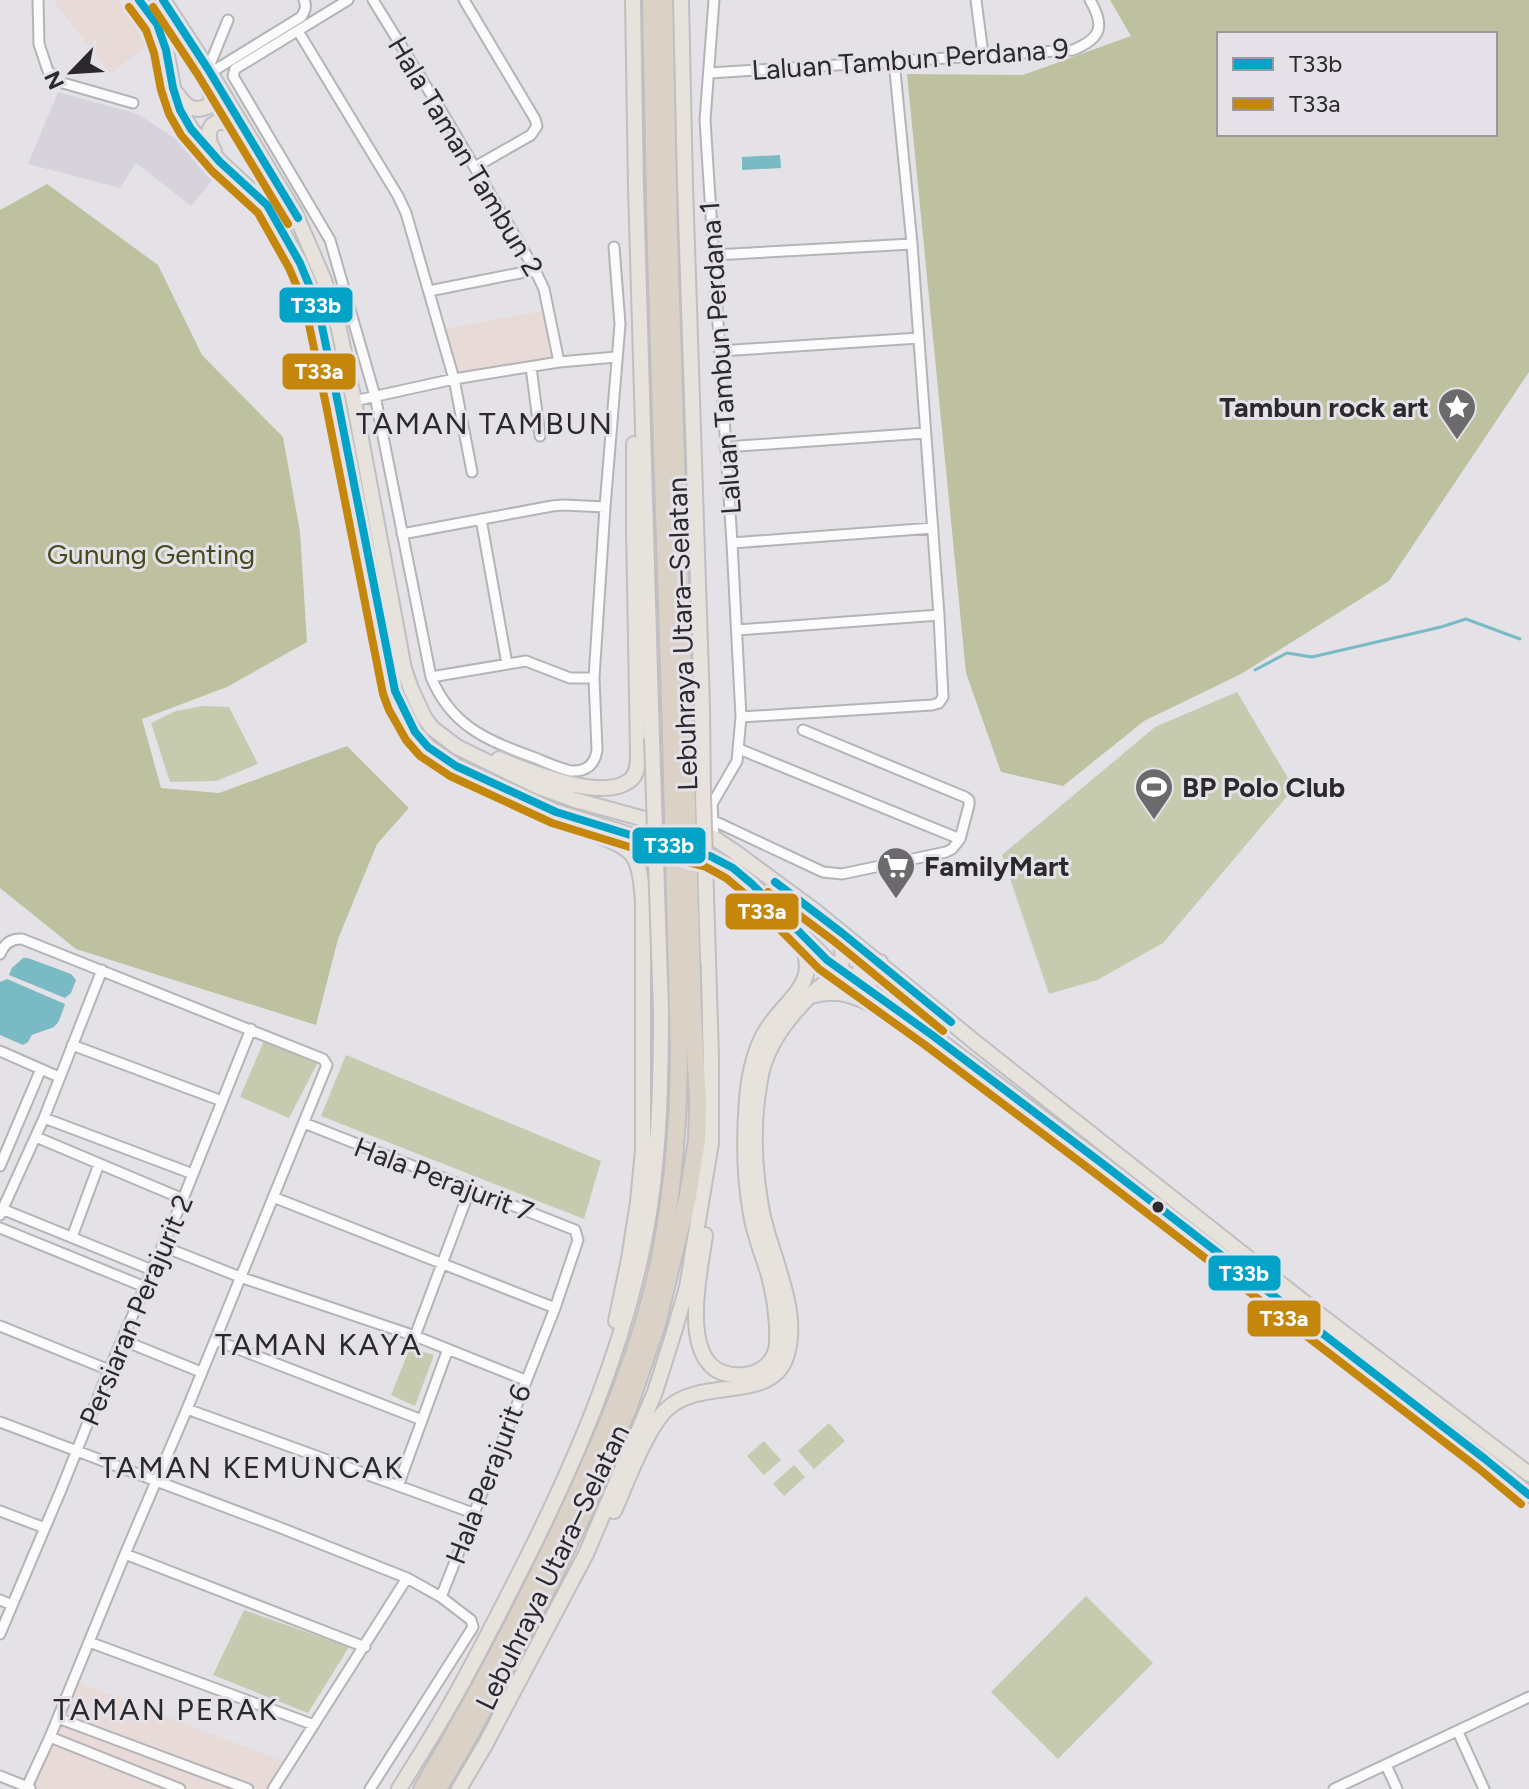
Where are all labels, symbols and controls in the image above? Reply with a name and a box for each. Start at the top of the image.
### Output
street label: Hala Taman Tambun 2 [381,30,551,282]
street label: Laluan Tambun Perdana 9 [750,31,1070,87]
north arrow [32,32,112,112]
legend [1217,32,1497,136]
text: T33b [1289,49,1342,78]
text: N [38,67,70,94]
text: T33a [1289,89,1341,118]
street label: Laluan Tambun Perdana 1 [692,200,748,516]
line badge: T33b [278,286,354,324]
text: T33b [291,292,341,319]
line badge: T33a [281,352,357,391]
text: T33a [294,358,344,385]
place icon: Tambun rock art [1436,386,1478,441]
place label: Tambun rock art [1219,390,1429,424]
district label: TAMAN TAMBUN [356,405,614,442]
street label: Lebuhraya Utara–Selatan [660,477,704,791]
park label: Gunung Genting [47,537,255,571]
sports icon: BP Polo Club [1133,766,1175,821]
place label: BP Polo Club [1182,770,1345,804]
line badge: T33b [631,826,707,865]
text: T33b [644,832,694,859]
supermarket icon: FamilyMart [875,845,917,900]
place label: FamilyMart [924,849,1070,883]
line badge: T33a [724,892,800,931]
text: T33a [737,898,787,925]
street label: Hala Perajurit 7 [350,1129,538,1229]
street label: Persiaran Perajurit 2 [72,1189,200,1431]
unlabelled marker [1150,1199,1166,1215]
line badge: T33b [1207,1254,1282,1292]
text: T33b [1219,1260,1269,1287]
line badge: T33a [1246,1299,1322,1338]
text: T33a [1259,1305,1309,1332]
district label: TAMAN KAYA [215,1326,423,1363]
street label: Hala Perajurit 6 [438,1379,538,1569]
street label: Lebuhraya Utara–Selatan [468,1419,636,1715]
district label: TAMAN KEMUNCAK [99,1449,405,1486]
district label: TAMAN PERAK [53,1691,279,1728]

